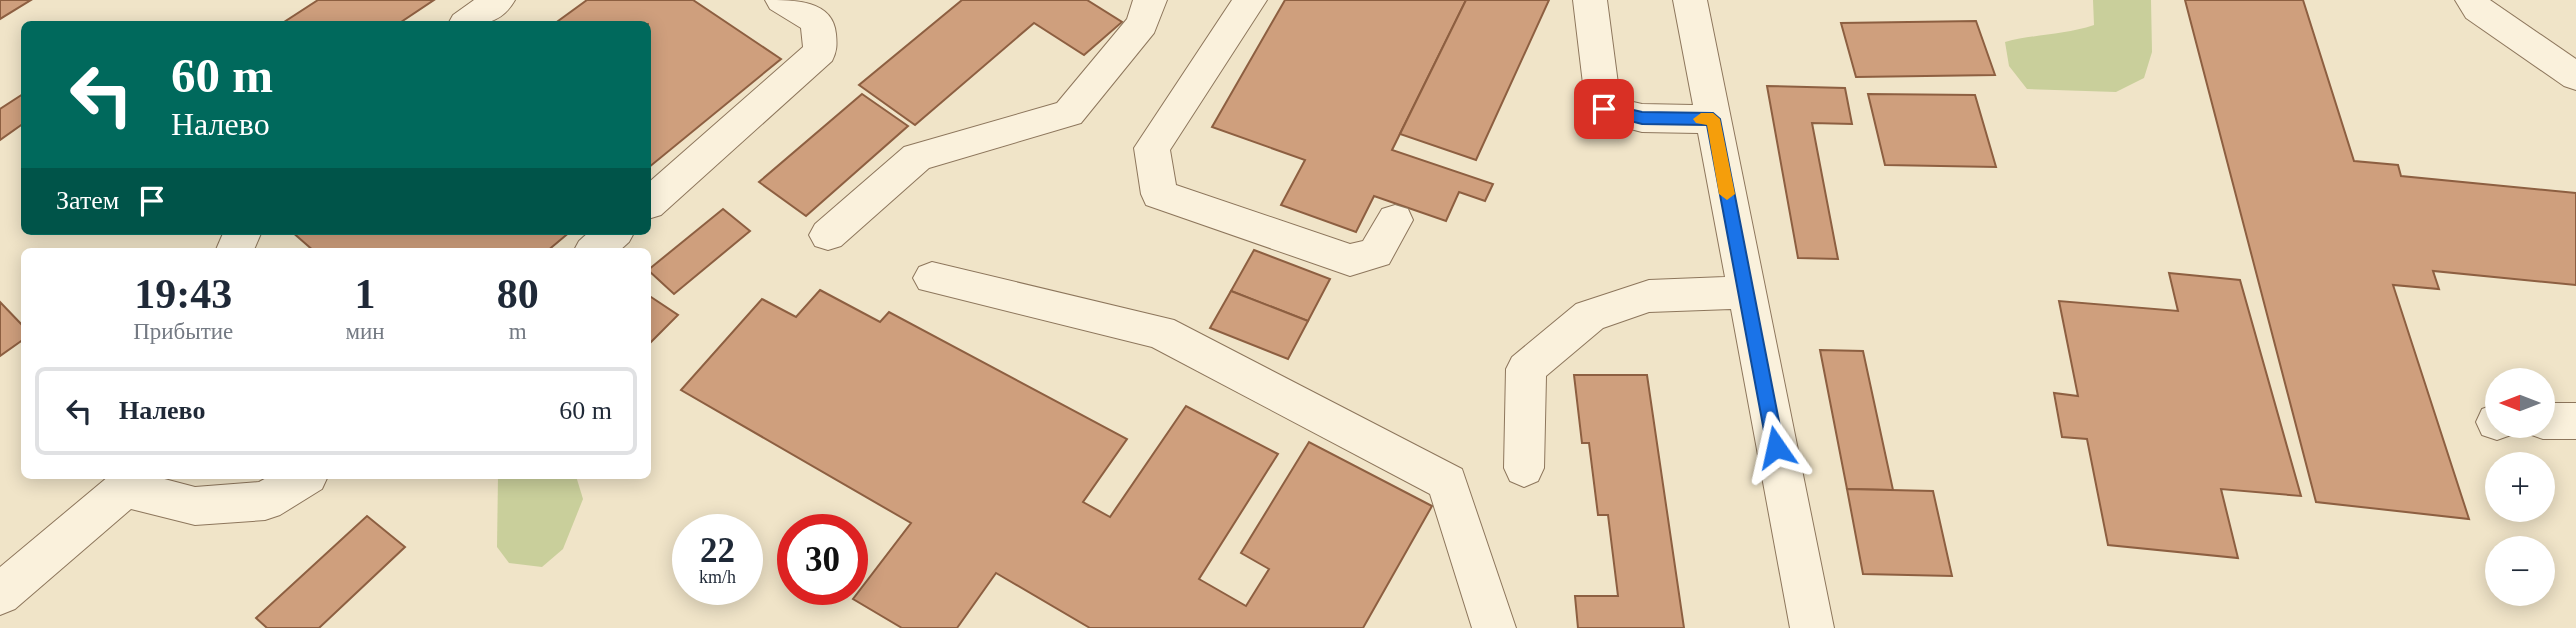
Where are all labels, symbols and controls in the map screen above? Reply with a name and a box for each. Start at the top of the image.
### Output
text: 60 m [171,48,273,103]
icon: left [56,49,147,140]
pin [1574,79,1634,139]
icon: arrive [1585,90,1623,128]
text: Налево [171,106,270,142]
icon: arrive [133,182,171,220]
text: Затем [56,186,119,215]
text: 19:43 [134,271,232,317]
text: 1 [355,271,376,317]
text: 80 [497,271,539,317]
text: Прибытие [133,319,233,344]
text: мин [345,319,385,344]
text: m [509,319,527,344]
north arrow [2485,368,2555,438]
map controls [2485,368,2555,606]
icon: left [60,392,98,430]
text: Налево [119,396,205,425]
text: 60 m [559,396,612,425]
position arrow [1739,410,1813,484]
button: + [2485,452,2555,522]
speed limit sign: 30 [777,514,868,605]
text: 22 [700,531,735,570]
button: − [2485,536,2555,606]
text: km/h [699,567,736,587]

